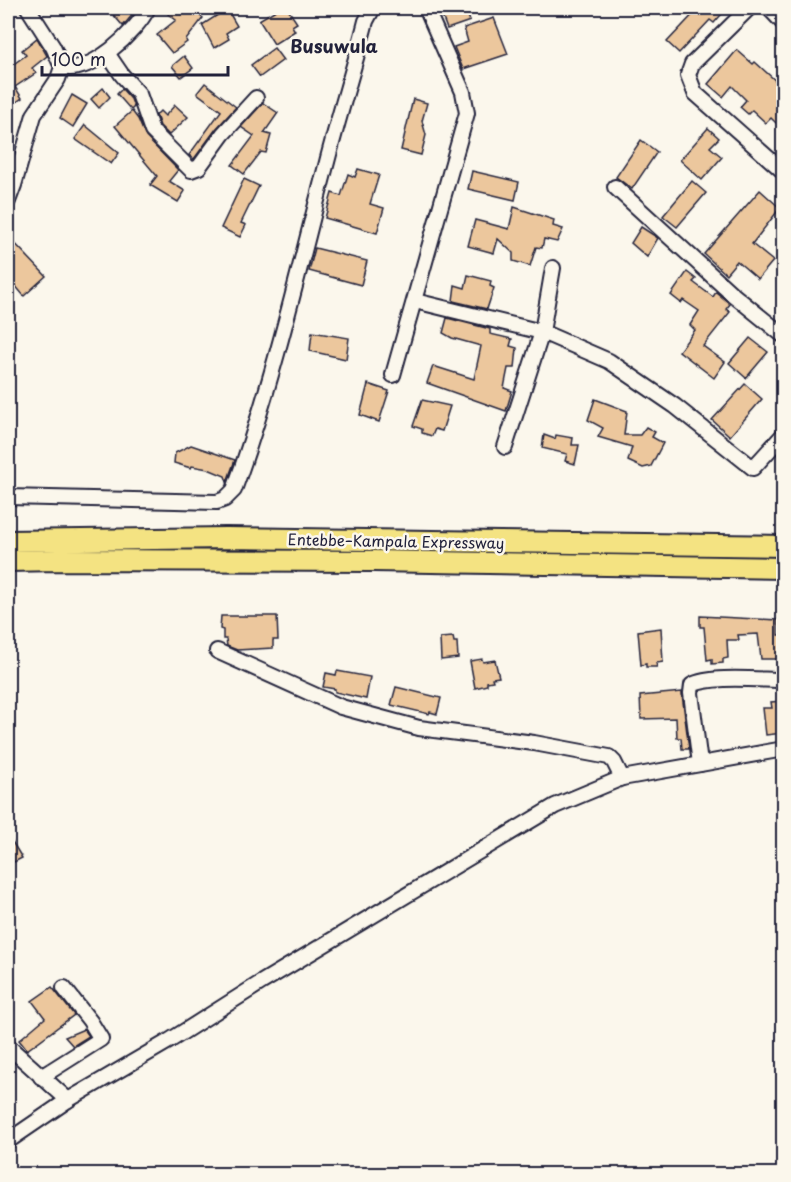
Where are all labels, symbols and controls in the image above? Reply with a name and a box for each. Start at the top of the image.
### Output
district label: Busuwula [290,32,378,59]
scale bar [42,39,228,77]
text: 100 m [51,45,106,72]
street label: Entebbe–Kampala Expressway [288,527,505,554]

